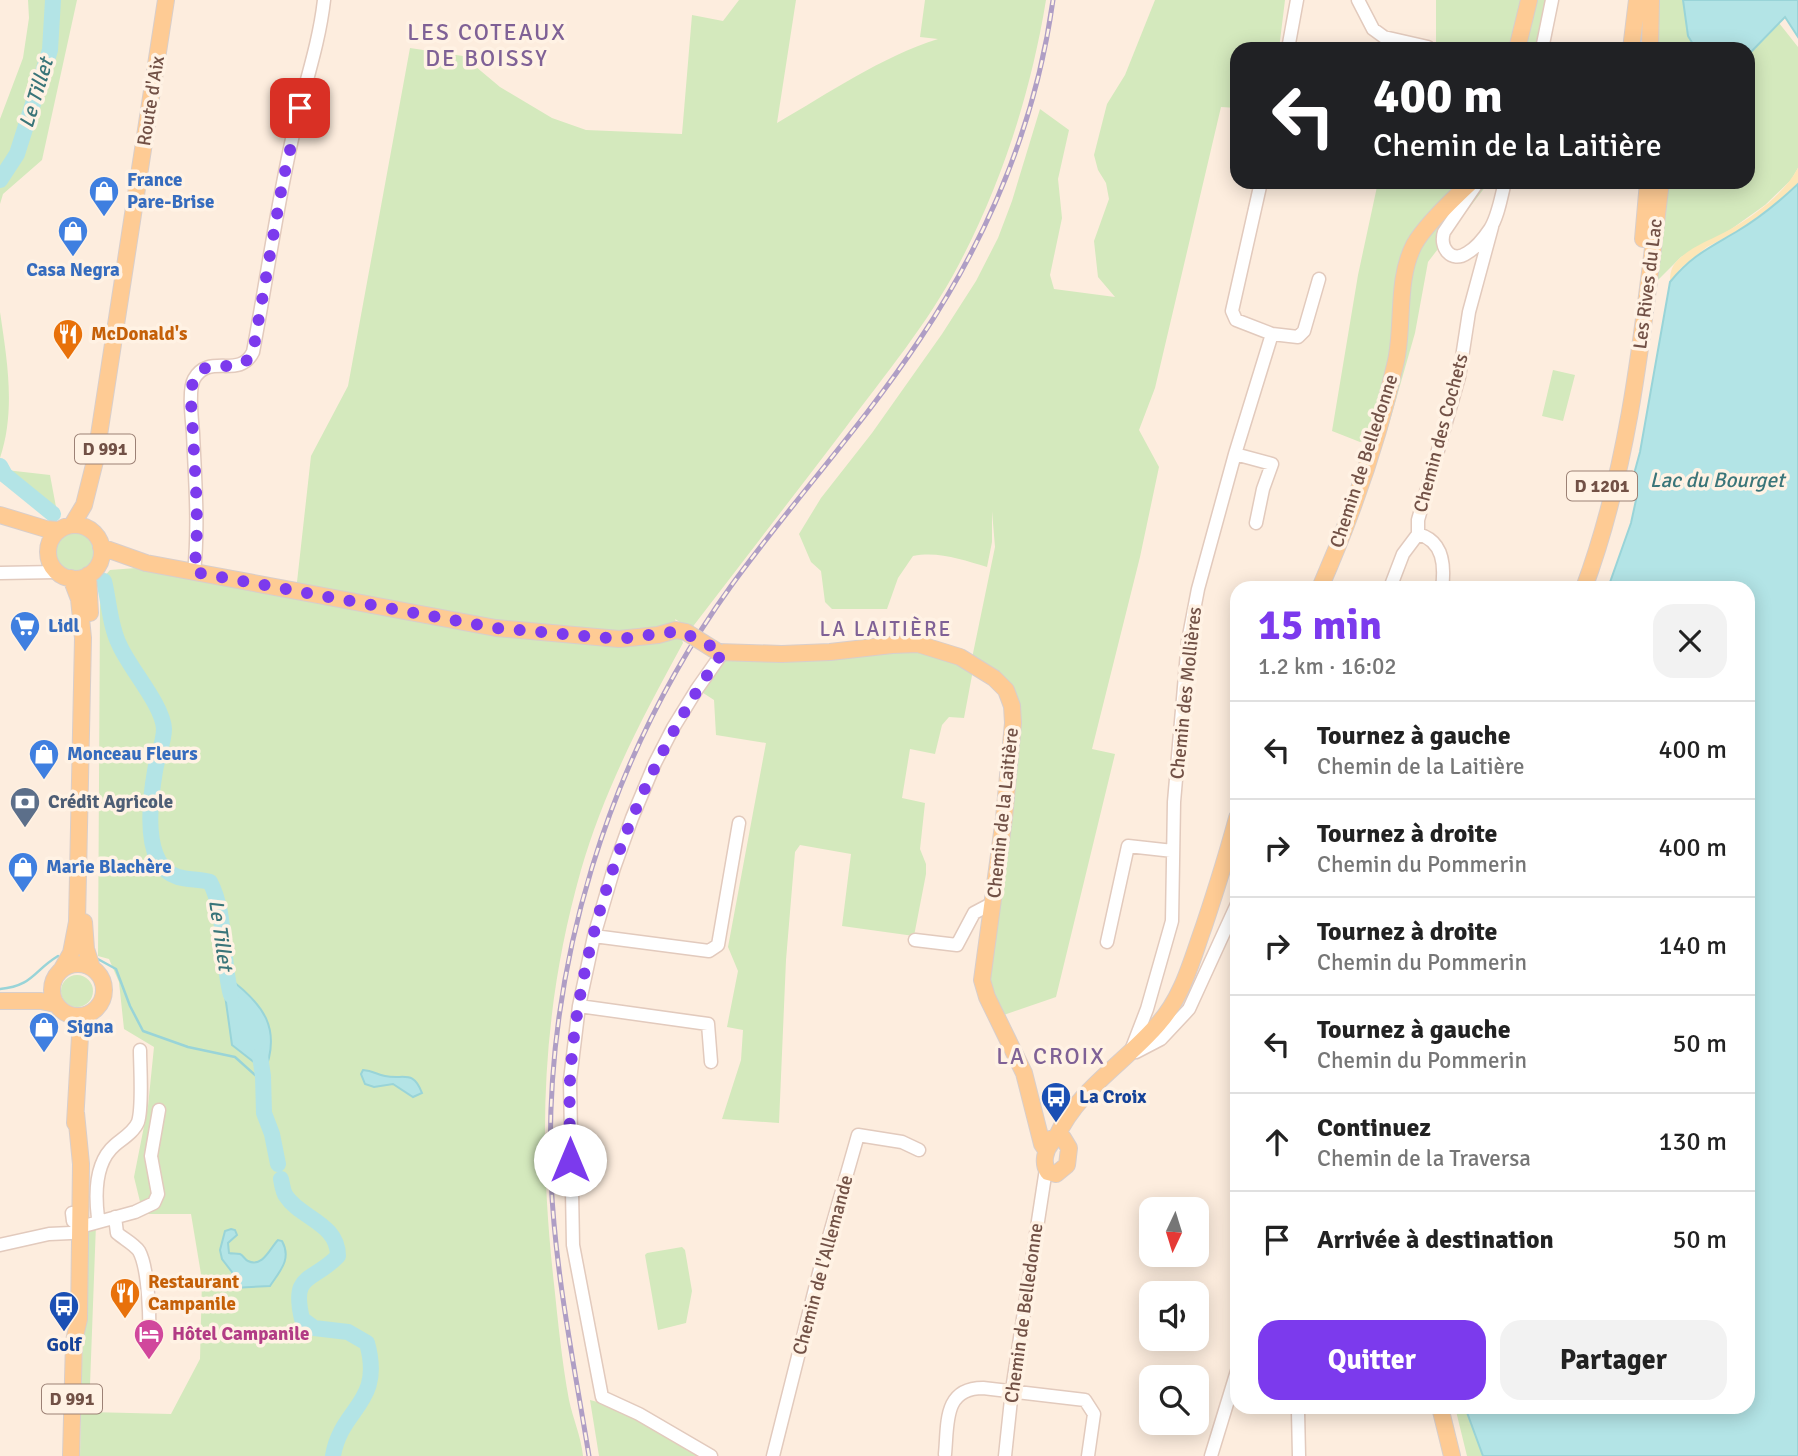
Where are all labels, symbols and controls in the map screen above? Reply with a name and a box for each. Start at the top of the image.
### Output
district label: LES COTEAUX DE BOISSY [407,18,567,73]
water label: Le Tillet [13,53,60,131]
street label: Route d'Aix [132,54,170,148]
text: 400 m [1373,66,1503,126]
icon: left [1258,70,1349,161]
pin [270,78,330,138]
icon: arrive [281,89,319,127]
text: Chemin de la Laitière [1373,126,1662,165]
place label: France Pare-Brise [127,168,214,214]
shop icon: France Pare-Brise [87,174,121,218]
shop icon: Casa Negra [56,214,90,258]
street label: Les Rives du Lac [1628,217,1668,351]
place label: Casa Negra [26,258,120,282]
restaurant icon: McDonald's [51,317,85,361]
place label: McDonald's [91,322,187,346]
street label: Chemin des Cochets [1408,351,1474,515]
street label: Chemin de Belledonne [1325,371,1403,551]
road number: D 991 [75,434,135,463]
water label: Lac du Bourget [1650,467,1787,493]
road number: D 1201 [1567,472,1637,500]
text: 15 min [1258,600,1382,651]
button: close [1653,604,1727,678]
street label: Chemin des Mollières [1165,606,1207,780]
supermarket icon: Lidl [8,609,42,653]
place label: Lidl [48,614,80,638]
district label: LA LAITIÈRE [820,616,952,642]
text: 1.2 km · 16:02 [1258,652,1397,681]
text: Tournez à gauche [1317,720,1511,752]
street label: Chemin de la Laitière [982,727,1024,899]
icon: left [1258,731,1296,769]
text: 400 m [1658,734,1727,766]
shop icon: Monceau Fleurs [27,737,61,781]
place label: Monceau Fleurs [67,742,198,766]
text: Chemin de la Laitière [1317,752,1524,781]
bank icon: Crédit Agricole [8,785,42,829]
place label: Crédit Agricole [48,790,173,814]
text: Tournez à droite [1317,818,1497,850]
icon: right [1258,829,1296,867]
text: 400 m [1658,832,1727,864]
shop icon: Marie Blachère [6,850,40,894]
text: Chemin du Pommerin [1317,850,1527,879]
place label: Marie Blachère [46,855,172,879]
water label: Le Tillet [203,898,239,975]
text: Tournez à droite [1317,916,1497,948]
icon: right [1258,927,1296,965]
text: 140 m [1658,930,1727,962]
text: Chemin du Pommerin [1317,948,1527,977]
shop icon: Signa [27,1010,61,1054]
text: Tournez à gauche [1317,1014,1511,1046]
place label: Signa [67,1015,114,1039]
icon: left [1258,1025,1296,1063]
text: 50 m [1672,1028,1727,1060]
district label: LA CROIX [996,1042,1106,1071]
text: Chemin du Pommerin [1317,1046,1527,1075]
bus stop icon: La Croix [1039,1080,1073,1124]
place label: La Croix [1079,1085,1147,1109]
text: Continuez [1317,1112,1431,1144]
position arrow [533,1123,607,1197]
icon: ahead [1258,1123,1296,1161]
text: 130 m [1658,1126,1727,1158]
text: Chemin de la Traversa [1317,1144,1531,1173]
street label: Chemin de l'Allemande [787,1172,859,1358]
north arrow [1139,1197,1209,1267]
map controls [1139,1197,1209,1435]
icon: arrive [1258,1221,1296,1259]
street label: Chemin de Belledonne [999,1222,1049,1404]
text: Arrivée à destination [1317,1224,1554,1256]
text: 50 m [1672,1224,1727,1256]
place label: Restaurant Campanile [148,1270,239,1316]
restaurant icon: Restaurant Campanile [108,1276,142,1320]
button: sound [1139,1281,1209,1351]
bus stop icon: Golf [47,1289,81,1333]
hotel icon: Hôtel Campanile [132,1317,166,1361]
button: Quitter [1258,1320,1486,1400]
button: Partager [1500,1320,1727,1400]
place label: Hôtel Campanile [172,1322,309,1346]
place label: Golf [47,1333,83,1357]
button: search [1139,1365,1209,1435]
road number: D 991 [42,1384,102,1414]

